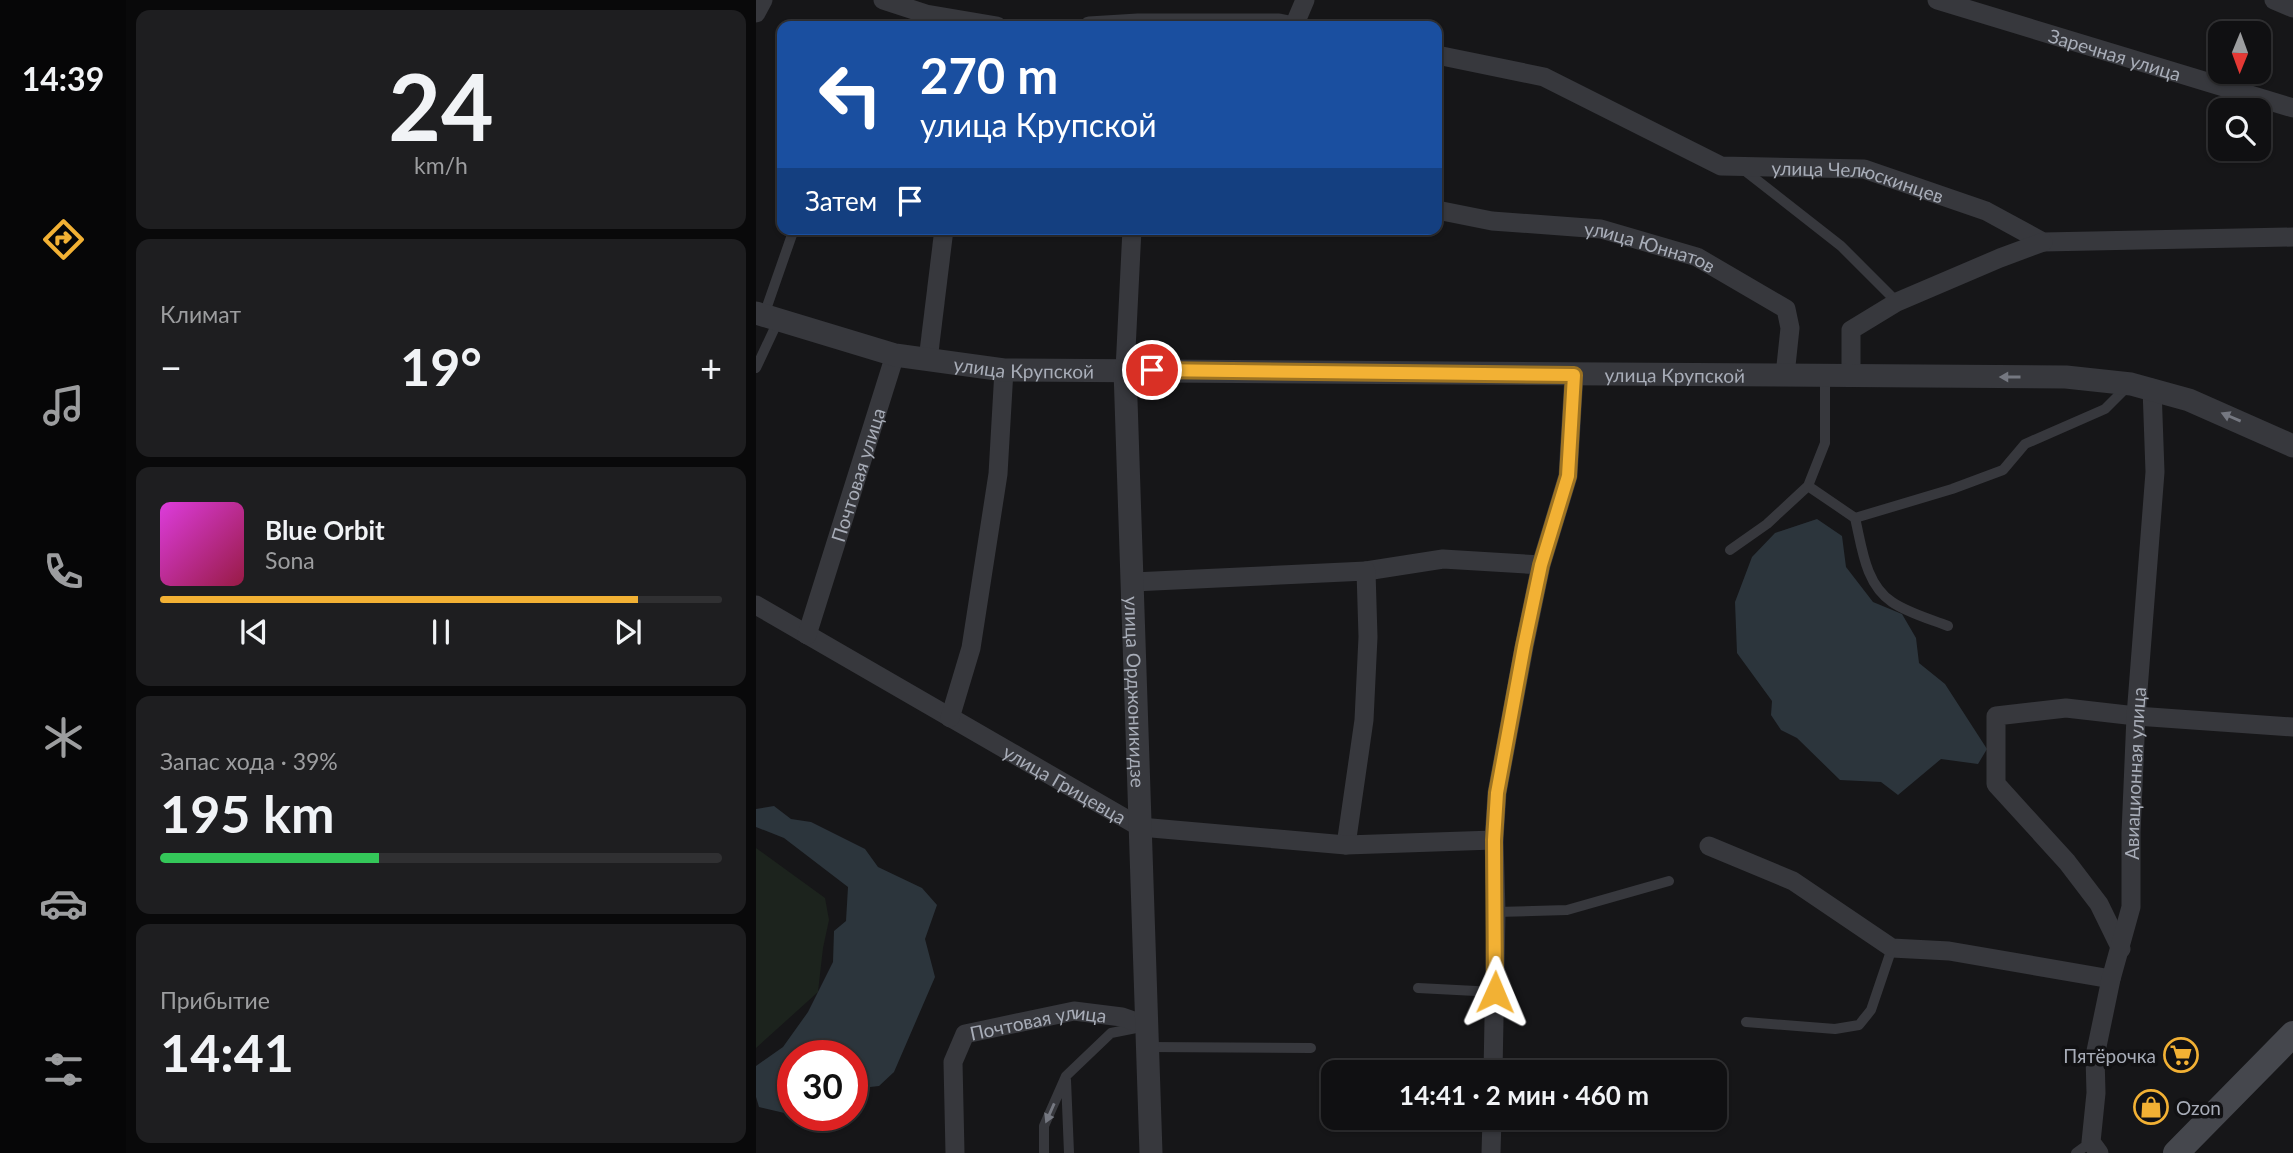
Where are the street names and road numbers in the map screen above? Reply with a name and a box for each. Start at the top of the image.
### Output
street label: Заречная улица [2046,23,2184,85]
street label: улица Челюскинцев [1771,156,1947,207]
street label: улица Юннатов [1584,216,1720,277]
street label: улица Крупской [952,352,1094,382]
street label: улица Крупской [1604,362,1745,386]
street label: Почтовая улица [826,405,889,545]
street label: улица Орджоникидзе [1121,595,1150,788]
street label: Авиационная улица [2119,686,2150,860]
street label: улица Грицевца [1000,739,1131,828]
street label: Почтовая улица [967,1000,1108,1044]

